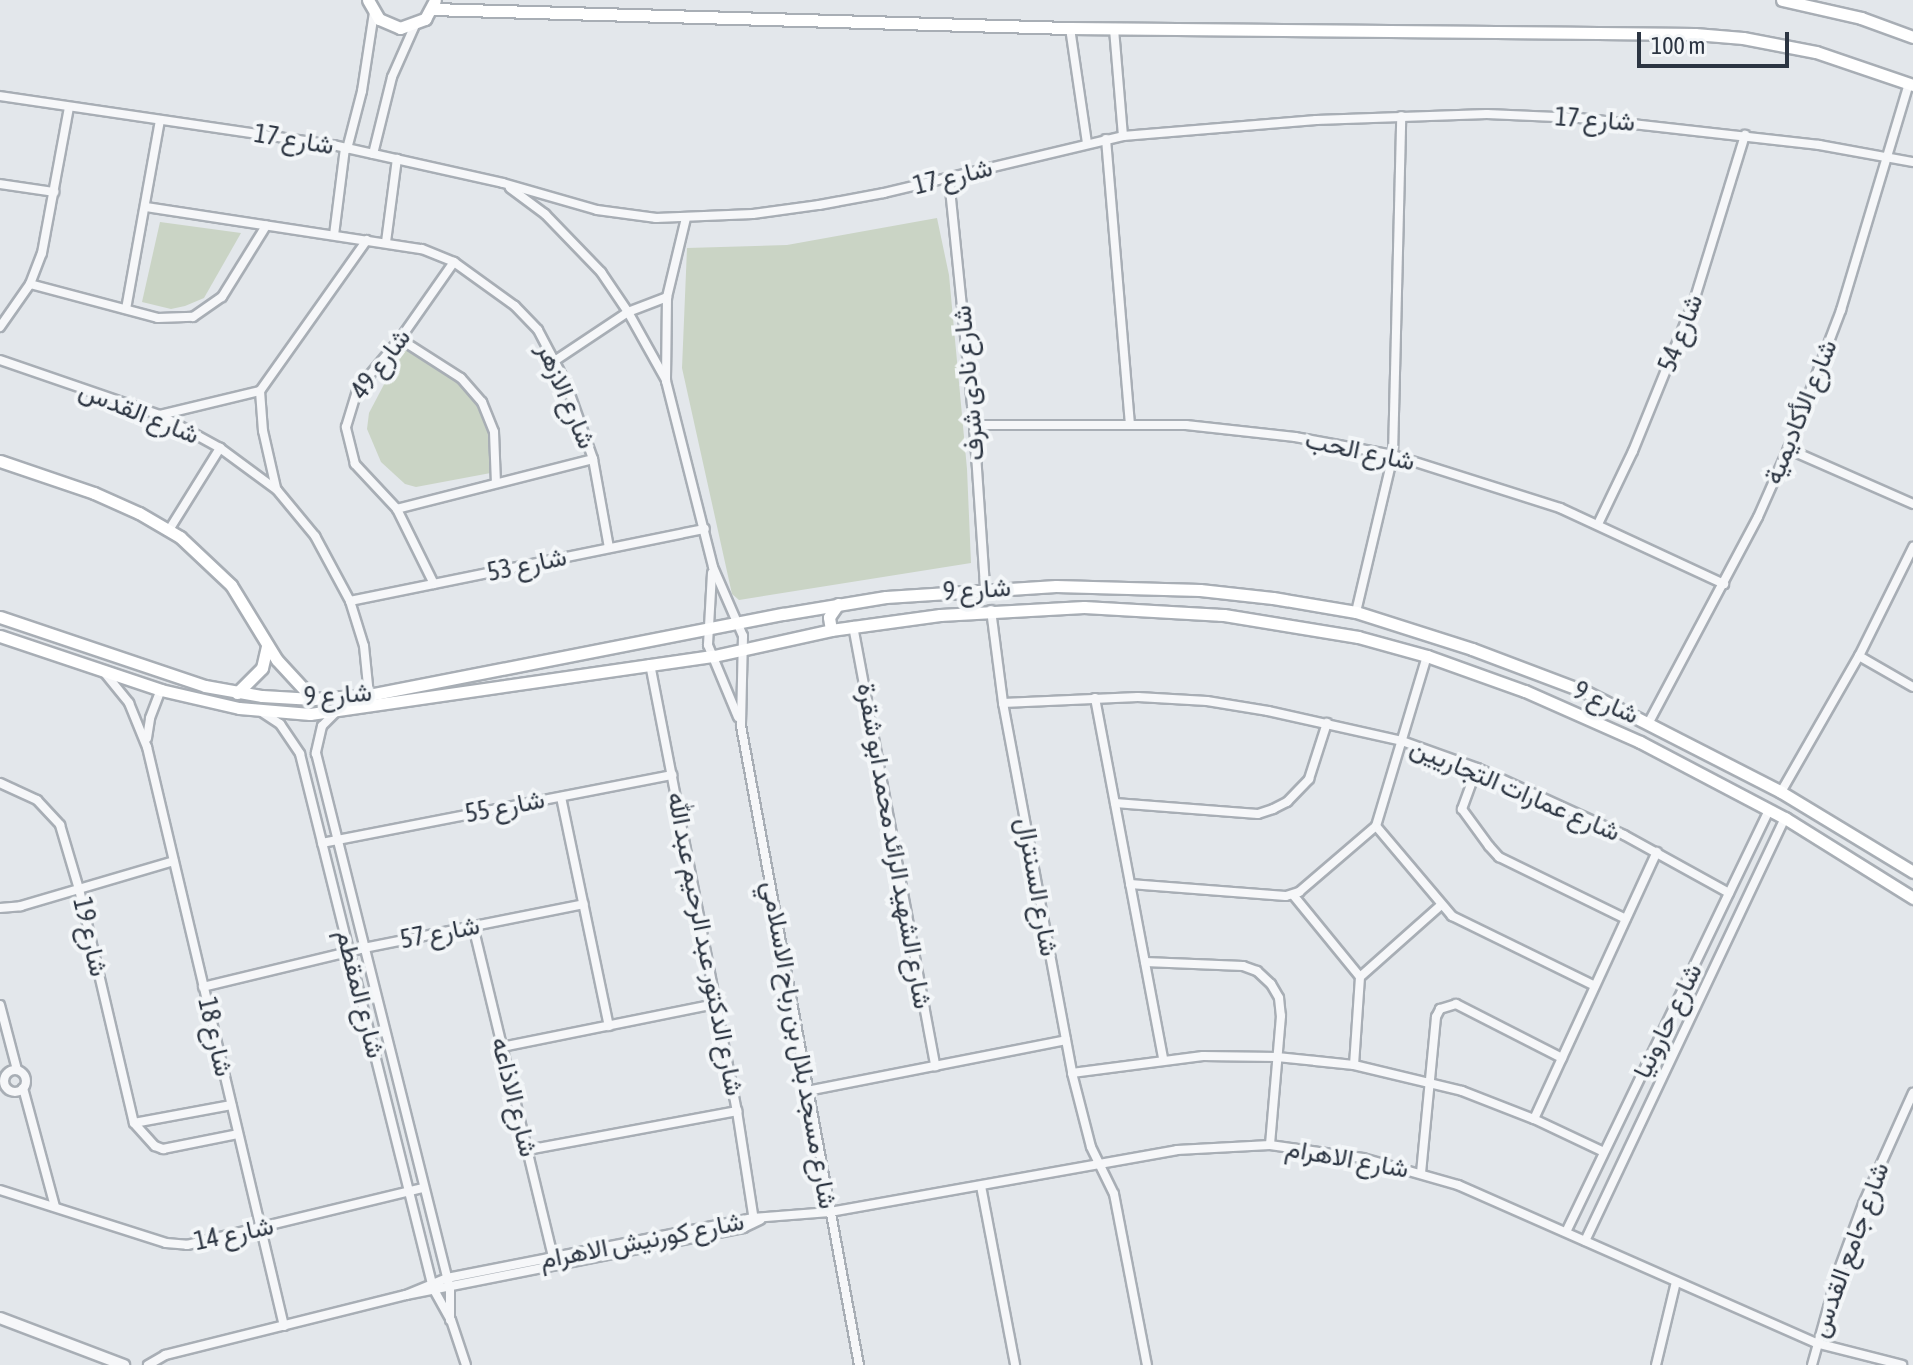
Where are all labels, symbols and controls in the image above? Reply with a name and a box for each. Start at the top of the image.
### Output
scale bar [1641,16,1793,66]
text: 100 m [1651,32,1705,59]
street label: شارع 17 [1554,102,1636,138]
street label: شارع 17 [252,118,336,162]
street label: شارع 17 [910,152,996,202]
street label: شارع 54 [1652,290,1710,376]
street label: شارع نادى شرف [947,304,991,462]
street label: شارع 49 [344,323,418,405]
street label: شارع الأكاديمية [1758,335,1844,489]
street label: شارع الازهر [530,339,602,453]
street label: شارع القدس [74,375,204,451]
street label: شارع الحب [1302,424,1418,478]
street label: شارع 53 [484,541,570,589]
street label: شارع 9 [942,572,1012,608]
street label: شارع 9 [1569,675,1643,731]
street label: شارع 9 [303,677,373,713]
street label: شارع الشهيد الرائد محمد ابو شقرة [850,681,938,1011]
street label: شارع عمارات التجاريين [1405,732,1625,848]
street label: شارع 55 [463,784,547,830]
street label: شارع الدكتور عبد الرحيم عبد الله [660,789,750,1099]
street label: شارع السنترال [1009,815,1065,959]
street label: شارع مسجد بلال بن رباح الاسلامي [755,879,843,1211]
street label: شارع 19 [66,894,114,980]
street label: شارع 57 [398,910,482,956]
street label: شارع المقطم [329,927,391,1061]
street label: شارع حارونيا [1627,959,1709,1083]
street label: شارع 18 [191,994,239,1080]
street label: شارع الاذاعه [484,1034,544,1160]
street label: شارع الاهرام [1283,1133,1411,1185]
street label: شارع جامع القدس [1804,1158,1896,1342]
street label: شارع كورنيش الاهرام [537,1206,747,1276]
street label: شارع 14 [191,1210,277,1258]

